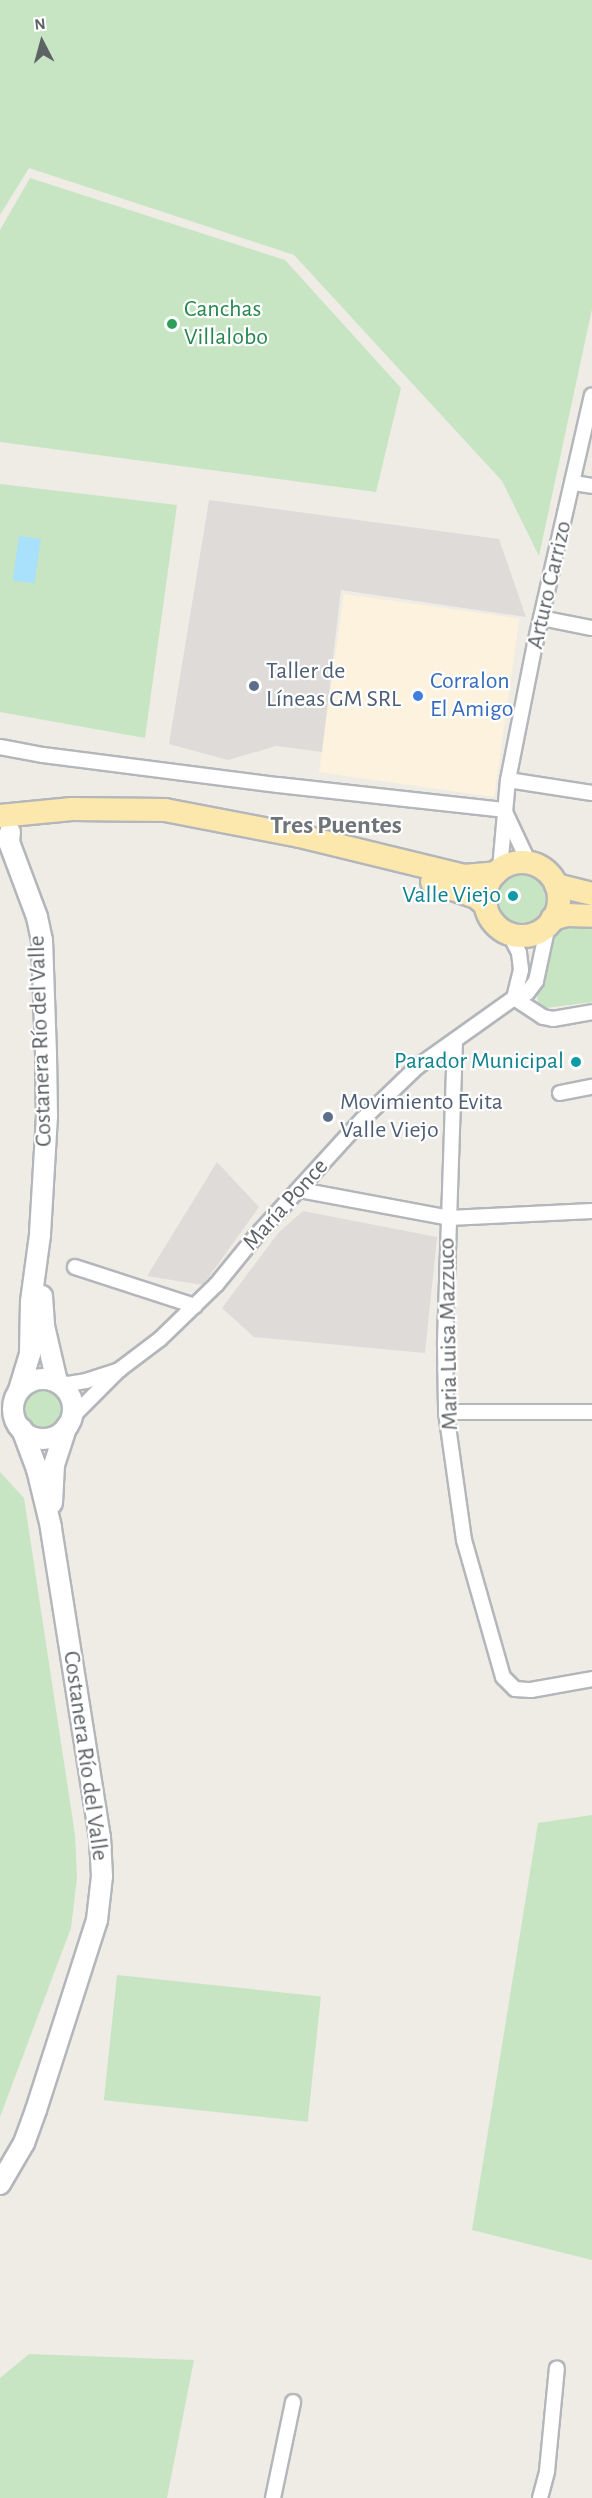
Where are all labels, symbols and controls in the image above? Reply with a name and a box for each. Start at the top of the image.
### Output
north arrow [12,12,72,72]
text: N [34,16,46,33]
place label: Canchas Villalobo [184,296,268,352]
marker: Canchas Villalobo [165,317,179,331]
street label: Arturo Carrizo [521,518,579,652]
place label: Taller de Líneas GM SRL [266,658,401,714]
place label: Corralon El Amigo [430,668,514,724]
marker: Taller de Líneas GM SRL [247,679,261,693]
marker: Corralon El Amigo [411,689,425,703]
district label: Tres Puentes [270,810,402,842]
place label: Valle Viejo [402,882,501,910]
marker: Valle Viejo [506,889,520,903]
street label: Costanera Río del Valle [23,935,59,1147]
place label: Parador Municipal [394,1048,564,1076]
marker: Parador Municipal [569,1055,583,1069]
place label: Movimiento Evita Valle Viejo [340,1089,503,1145]
marker: Movimiento Evita Valle Viejo [321,1110,335,1124]
street label: María Ponce [237,1153,335,1257]
street label: Maria Luisa Mazzuco [433,1237,465,1431]
street label: Costanera Río del Valle [56,1649,114,1863]

